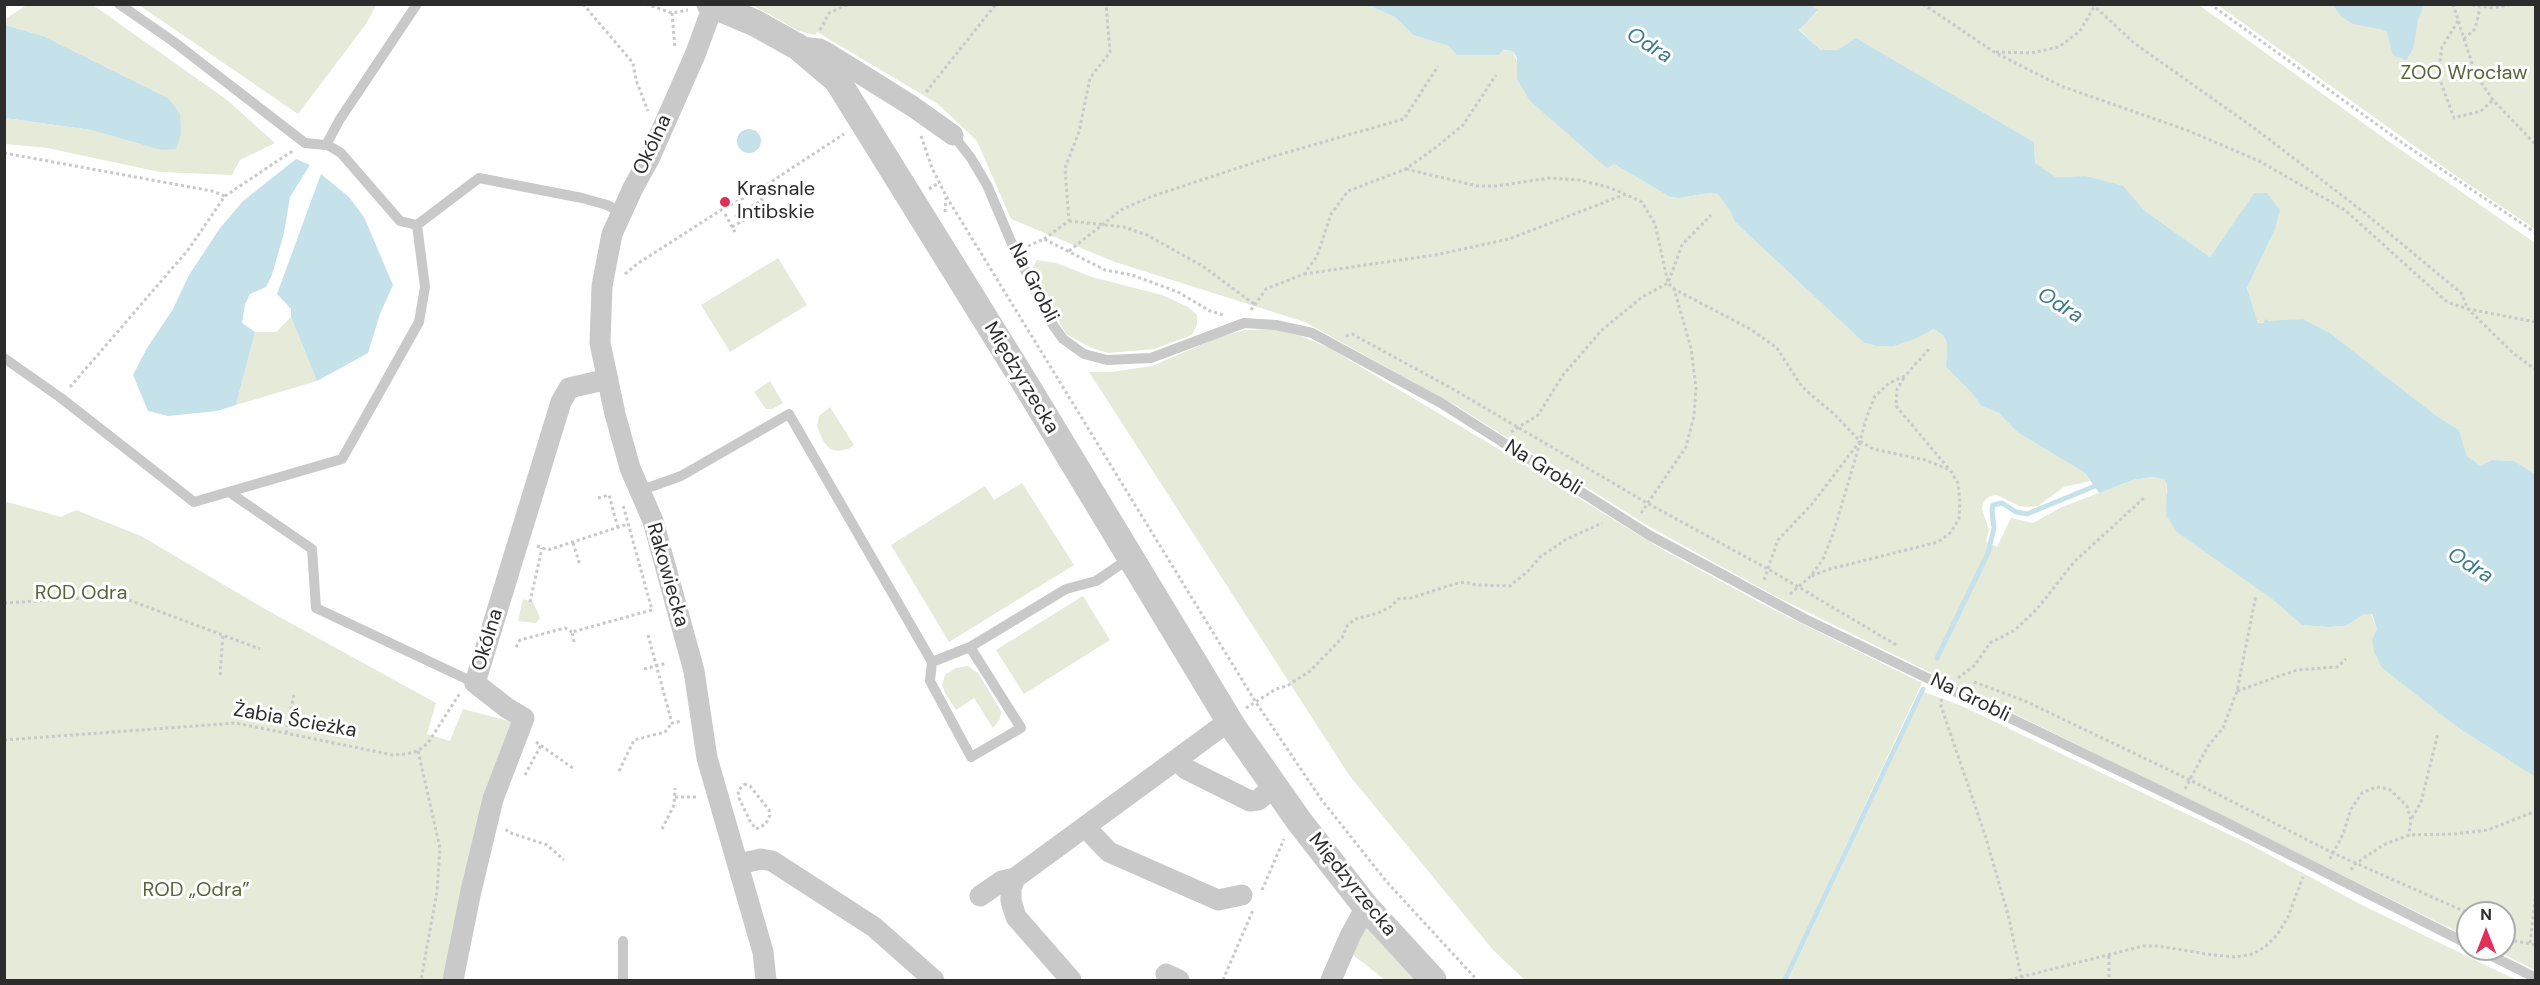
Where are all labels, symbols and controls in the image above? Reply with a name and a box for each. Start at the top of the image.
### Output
water label: Odra [1622,22,1676,70]
park label: ZOO Wrocław [2401,62,2527,86]
street label: Okólna [629,111,677,179]
place label: Krasnale Intibskie [737,178,815,225]
marker: Krasnale Intibskie [718,195,732,209]
street label: Na Grobli [1003,239,1063,327]
water label: Odra [2033,282,2087,330]
street label: Międzyrzecka [978,318,1064,438]
street label: Na Grobli [1500,435,1586,501]
street label: Rakowiecka [641,520,693,630]
water label: Odra [2443,542,2497,590]
park label: ROD Odra [35,582,127,606]
street label: Okólna [467,606,509,674]
street label: Na Grobli [1926,668,2014,728]
street label: Żabia Ścieżka [232,698,358,744]
street label: Międzyrzecka [1303,828,1401,942]
park label: ROD „Odra” [142,879,250,903]
north arrow [2456,901,2516,961]
text: N [2480,904,2492,925]

